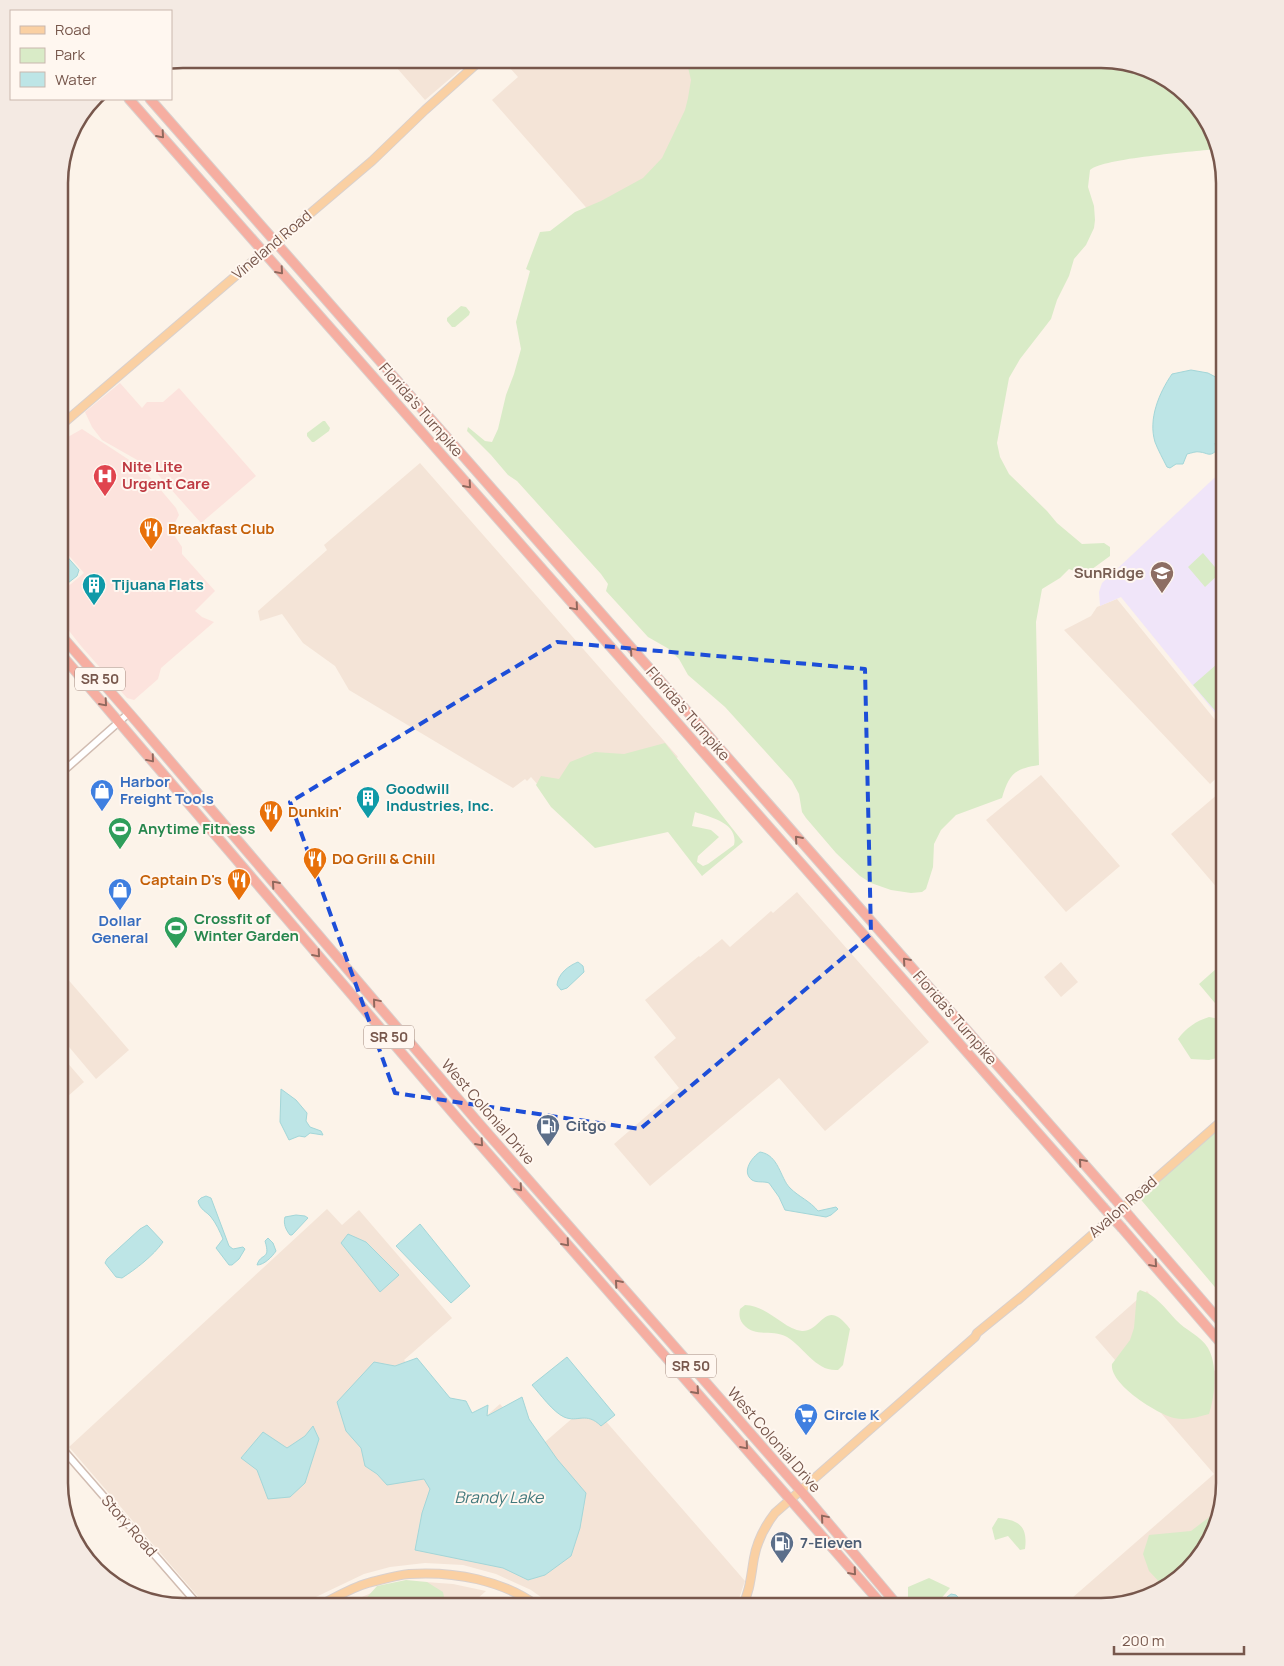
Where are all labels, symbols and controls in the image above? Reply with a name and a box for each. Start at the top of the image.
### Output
legend [10,10,172,100]
text: Road [55,19,91,40]
text: Park [55,44,85,65]
text: Water [55,69,97,90]
one-way arrow [156,130,165,139]
street label: Vineland Road [227,205,316,284]
one-way arrow [274,265,283,274]
street label: Florida's Turnpike [375,358,468,461]
place label: Nite Lite Urgent Care [122,456,210,494]
hospital icon: Nite Lite Urgent Care [92,463,118,497]
one-way arrow [462,479,471,488]
restaurant icon: Breakfast Club [138,516,164,550]
place label: Breakfast Club [168,518,275,539]
school or university icon: SunRidge [1149,560,1175,594]
place label: SunRidge [1074,562,1144,583]
building icon: Tijuana Flats [81,572,107,606]
place label: Tijuana Flats [112,574,204,595]
one-way arrow [570,601,579,610]
one-way arrow [630,647,639,656]
street label: Florida's Turnpike [642,662,735,765]
road number: SR 50 [75,668,125,691]
one-way arrow [98,698,107,707]
one-way arrow [146,753,154,762]
place label: Harbor Freight Tools [120,771,214,809]
shop icon: Harbor Freight Tools [89,778,115,812]
place label: Goodwill Industries, Inc. [386,778,494,816]
building icon: Goodwill Industries, Inc. [355,785,381,819]
restaurant icon: Dunkin' [258,799,284,833]
place label: Dunkin' [288,801,342,822]
sports icon: Anytime Fitness [107,816,133,850]
place label: Anytime Fitness [138,818,255,839]
one-way arrow [795,835,804,844]
restaurant icon: DQ Grill & Chill [302,846,328,880]
place label: DQ Grill & Chill [332,848,435,869]
restaurant icon: Captain D's [226,867,252,901]
place label: Captain D's [140,869,222,890]
shop icon: Dollar General [107,877,133,911]
one-way arrow [272,881,280,890]
place label: Crossfit of Winter Garden [194,908,299,946]
place label: Dollar General [92,910,148,948]
sports icon: Crossfit of Winter Garden [163,915,189,949]
one-way arrow [312,948,321,957]
one-way arrow [902,957,911,966]
street label: Florida's Turnpike [909,966,1002,1069]
one-way arrow [373,999,382,1008]
road number: SR 50 [364,1026,414,1048]
street label: West Colonial Drive [437,1055,540,1169]
fuel station icon: Citgo [535,1113,561,1147]
place label: Citgo [566,1115,606,1136]
one-way arrow [474,1138,483,1147]
one-way arrow [1079,1158,1088,1167]
street label: Avalon Road [1084,1171,1161,1242]
one-way arrow [513,1182,521,1191]
one-way arrow [560,1237,569,1246]
one-way arrow [1148,1259,1157,1268]
one-way arrow [615,1280,624,1289]
road number: SR 50 [666,1354,716,1378]
street label: West Colonial Drive [723,1383,826,1497]
one-way arrow [690,1386,699,1395]
supermarket icon: Circle K [793,1402,819,1436]
place label: Circle K [824,1404,880,1425]
one-way arrow [739,1441,748,1450]
water label: Brandy Lake [455,1486,545,1508]
street label: Story Road [97,1490,162,1561]
one-way arrow [821,1515,830,1524]
fuel station icon: 7-Eleven [769,1530,795,1564]
place label: 7-Eleven [800,1532,862,1553]
one-way arrow [848,1567,857,1576]
scale bar [1114,1624,1244,1656]
text: 200 m [1122,1630,1165,1651]

